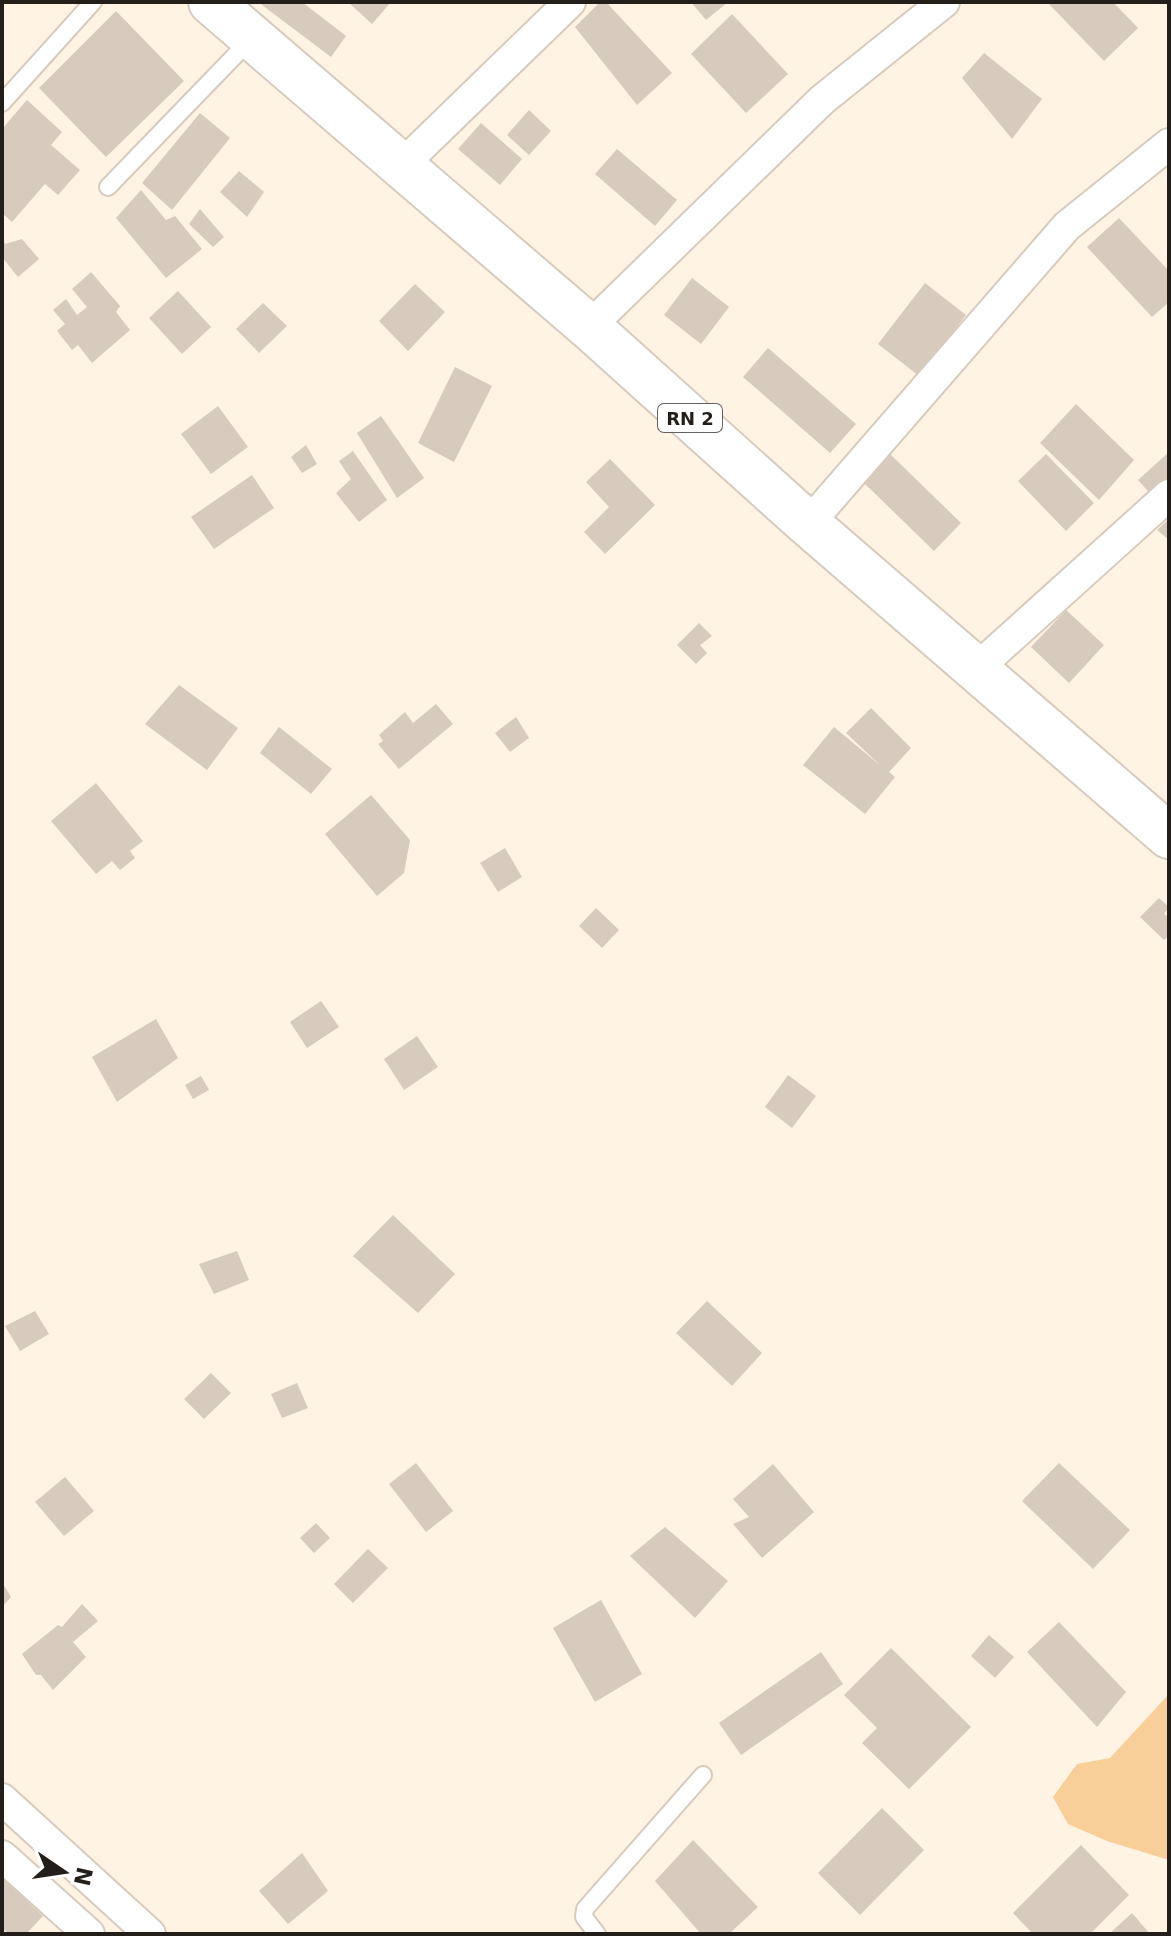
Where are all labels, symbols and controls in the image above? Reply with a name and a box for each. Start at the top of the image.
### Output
road number: RN 2 [658,404,722,432]
north arrow [24,1832,104,1912]
text: N [69,1865,97,1888]

